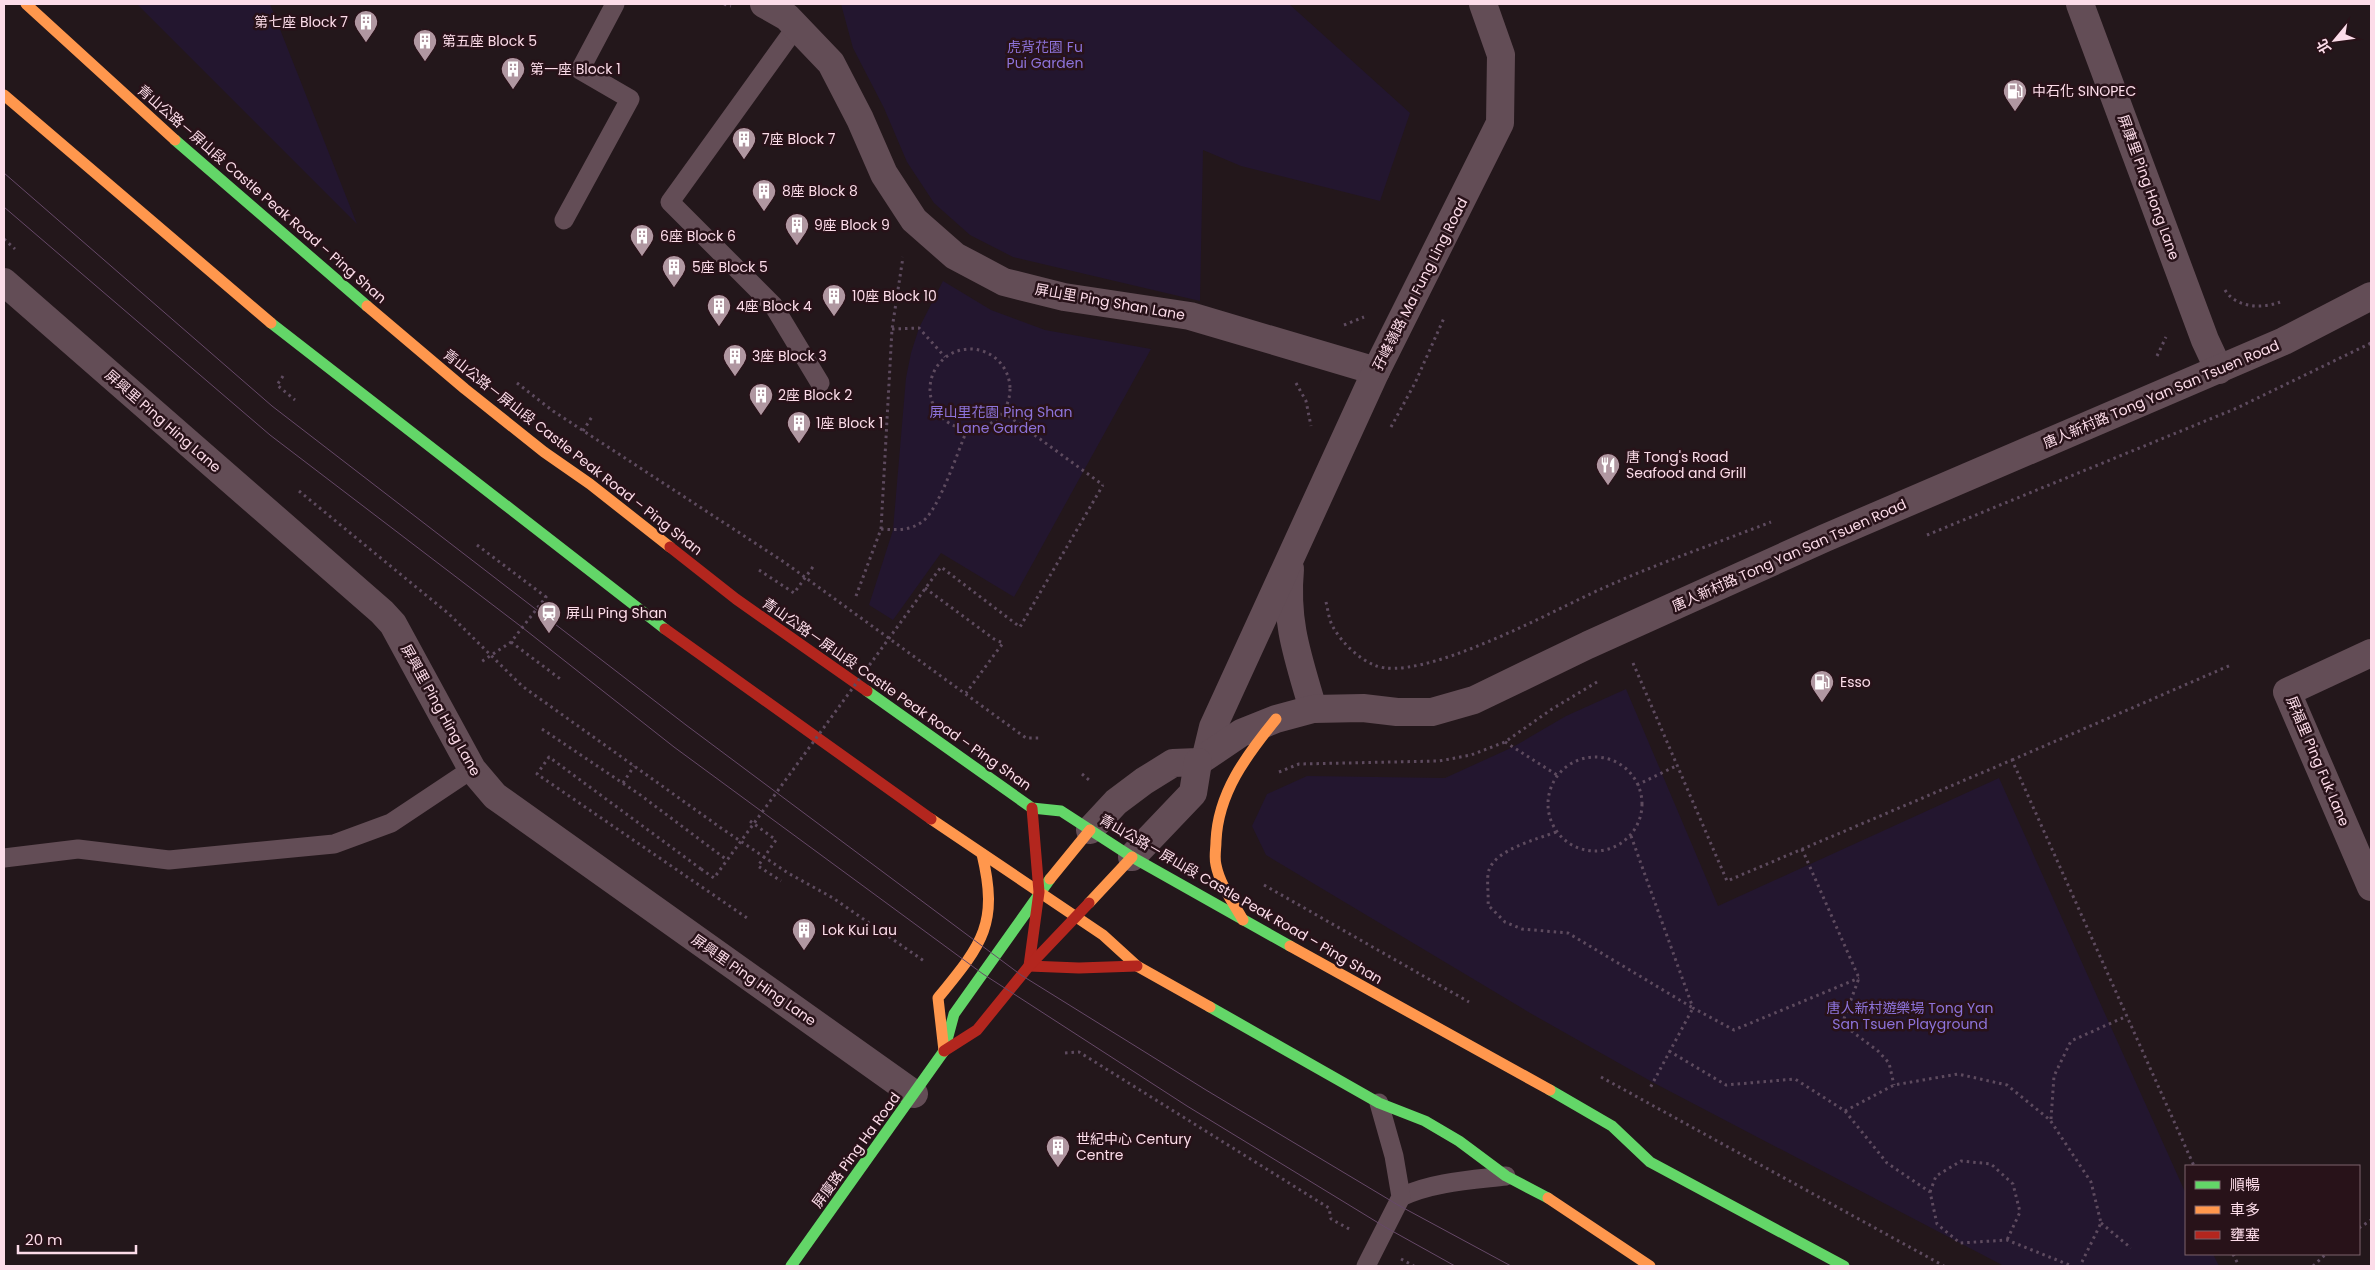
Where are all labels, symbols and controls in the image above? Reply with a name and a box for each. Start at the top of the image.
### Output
building icon: 第七座 Block 7 [353,9,379,43]
place label: 第七座 Block 7 [254,12,348,32]
north arrow [2310,15,2360,65]
building icon: 第五座 Block 5 [412,28,438,62]
place label: 第五座 Block 5 [442,31,537,51]
text: 北 [2311,35,2336,57]
park label: 虎背花園 Fu Pui Garden [1007,37,1083,73]
building icon: 第一座 Block 1 [500,56,526,90]
place label: 第一座 Block 1 [530,59,621,79]
fuel station icon: 中石化 SINOPEC [2002,78,2028,112]
street label: 青山公路－屏山段 Castle Peak Road – Ping Shan [133,80,391,308]
place label: 中石化 SINOPEC [2032,81,2136,101]
street label: 屏康里 Ping Hong Lane [2113,111,2185,263]
building icon: 7座 Block 7 [731,126,757,160]
place label: 7座 Block 7 [762,129,836,149]
building icon: 8座 Block 8 [751,178,777,212]
place label: 8座 Block 8 [782,181,858,201]
street label: 孖峰嶺路 Ma Fung Ling Road [1368,194,1472,374]
building icon: 9座 Block 9 [784,212,810,246]
place label: 9座 Block 9 [814,215,890,235]
building icon: 6座 Block 6 [629,223,655,257]
place label: 6座 Block 6 [660,226,736,246]
building icon: 5座 Block 5 [661,254,687,288]
place label: 5座 Block 5 [692,257,768,277]
street label: 屏山里 Ping Shan Lane [1033,279,1187,325]
building icon: 10座 Block 10 [821,283,847,317]
place label: 10座 Block 10 [852,286,937,306]
building icon: 4座 Block 4 [706,293,732,327]
place label: 4座 Block 4 [736,296,812,316]
street label: 唐人新村路 Tong Yan San Tsuen Road [2040,335,2282,453]
building icon: 3座 Block 3 [722,343,748,377]
street label: 青山公路－屏山段 Castle Peak Road – Ping Shan [439,344,707,560]
place label: 3座 Block 3 [752,346,827,366]
street label: 屏興里 Ping Hing Lane [101,365,226,477]
building icon: 2座 Block 2 [748,382,774,416]
place label: 2座 Block 2 [778,385,852,405]
park label: 屏山里花園 Ping Shan Lane Garden [929,402,1073,438]
building icon: 1座 Block 1 [786,410,812,444]
place label: 1座 Block 1 [816,413,883,433]
place label: 唐 Tong's Road Seafood and Grill [1626,447,1746,483]
restaurant icon: 唐 Tong's Road Seafood and Grill [1595,452,1621,486]
street label: 唐人新村路 Tong Yan San Tsuen Road [1669,494,1909,616]
street label: 青山公路－屏山段 Castle Peak Road – Ping Shan [758,593,1036,795]
station icon: 屏山 Ping Shan [536,600,562,634]
place label: 屏山 Ping Shan [566,603,667,623]
street label: 屏興里 Ping Hing Lane [396,640,486,780]
fuel station icon: Esso [1809,669,1835,703]
place label: Esso [1840,672,1871,692]
street label: 屏福里 Ping Fuk Lane [2282,693,2355,829]
street label: 青山公路－屏山段 Castle Peak Road – Ping Shan [1096,809,1386,989]
building icon: Lok Kui Lau [791,917,817,951]
place label: Lok Kui Lau [822,920,897,940]
street label: 屏興里 Ping Hing Lane [688,929,821,1031]
park label: 唐人新村遊樂場 Tong Yan San Tsuen Playground [1826,998,1994,1034]
street label: 屏廈路 Ping Ha Road [807,1088,905,1212]
place label: 世紀中心 Century Centre [1076,1129,1191,1165]
building icon: 世紀中心 Century Centre [1045,1134,1071,1168]
legend [2185,1165,2360,1255]
text: 順暢 [2230,1174,2260,1195]
text: 車多 [2230,1199,2260,1220]
scale bar [18,1222,135,1254]
text: 壅塞 [2230,1224,2260,1245]
text: 20 m [25,1229,63,1250]

